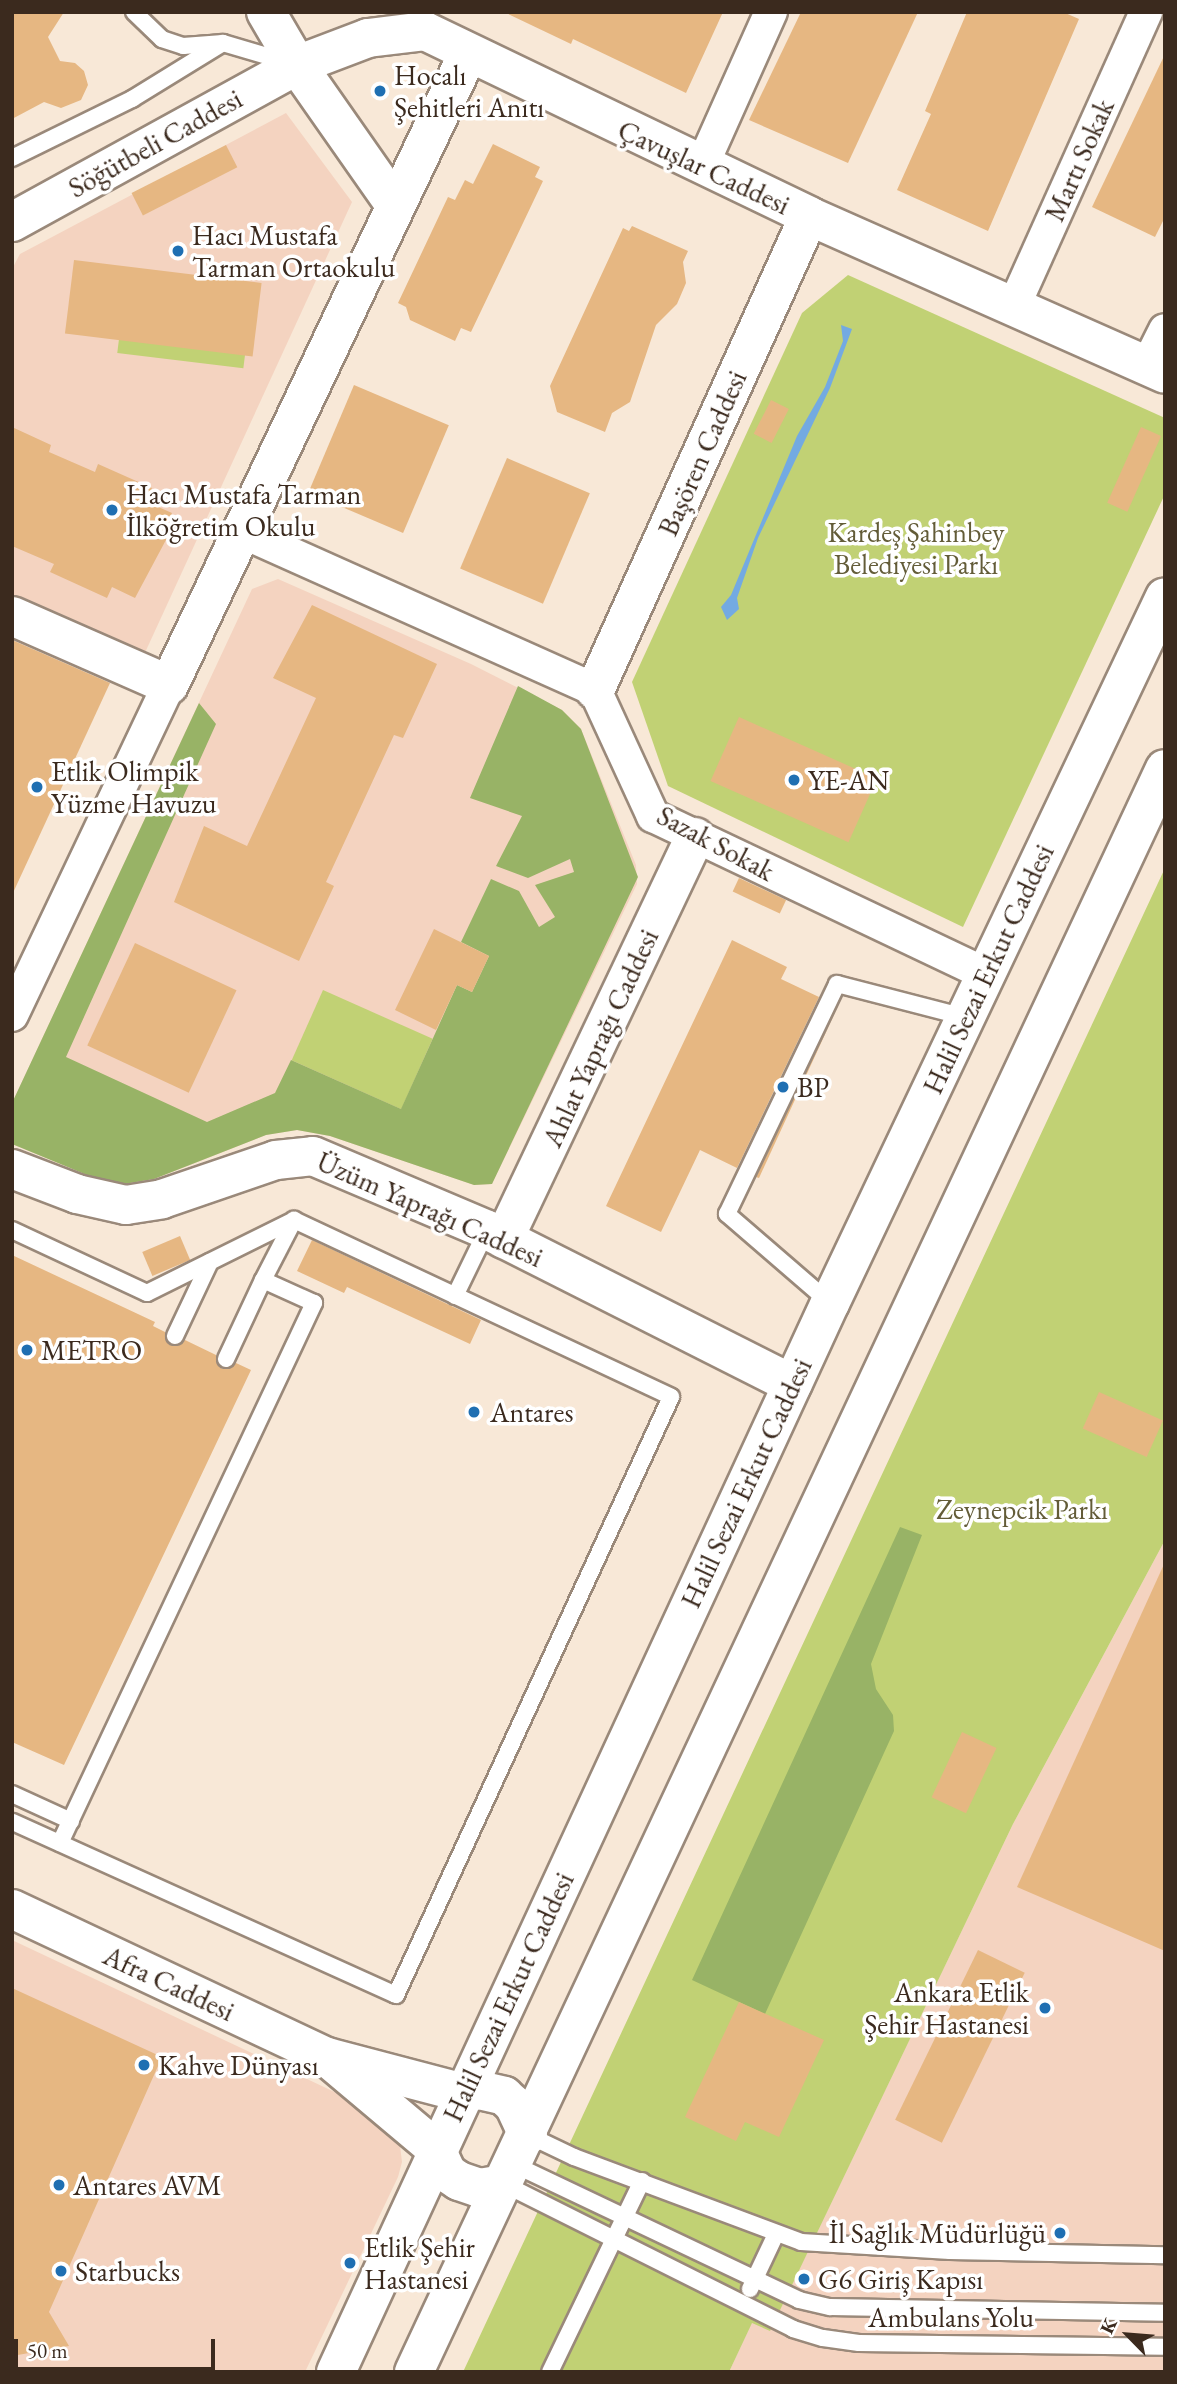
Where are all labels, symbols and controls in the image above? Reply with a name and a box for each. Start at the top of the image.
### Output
place label: Hocalı Şehitleri Anıtı [394,58,544,124]
street label: Söğütbeli Caddesi [62,81,248,205]
marker: Hocalı Şehitleri Anıtı [372,83,388,99]
street label: Martı Sokak [1037,94,1121,226]
street label: Çavuşlar Caddesi [613,113,795,221]
place label: Hacı Mustafa Tarman Ortaokulu [192,218,395,284]
marker: Hacı Mustafa Tarman Ortaokulu [170,243,186,259]
street label: Başören Caddesi [651,365,753,541]
place label: Hacı Mustafa Tarman İlköğretim Okulu [126,477,361,543]
marker: Hacı Mustafa Tarman İlköğretim Okulu [104,502,120,518]
park label: Kardeş Şahinbey Belediyesi Parkı [827,515,1005,581]
place label: Etlik Olimpik Yüzme Havuzu [51,754,216,820]
place label: YE-AN [808,763,889,797]
marker: YE-AN [786,772,802,788]
marker: Etlik Olimpik Yüzme Havuzu [29,779,45,795]
street label: Sazak Sokak [652,798,780,888]
street label: Halil Sezai Erkut Caddesi [915,839,1061,1099]
street label: Ahlat Yaprağı Caddesi [535,924,665,1152]
place label: BP [797,1070,829,1104]
marker: BP [775,1079,791,1095]
street label: Üzüm Yaprağı Caddesi [312,1144,548,1274]
place label: METRO [41,1333,142,1367]
marker: METRO [19,1342,35,1358]
street label: Halil Sezai Erkut Caddesi [673,1353,819,1613]
place label: Antares [490,1395,573,1429]
marker: Antares [464,1402,484,1422]
park label: Zeynepcik Parkı [936,1492,1108,1526]
street label: Halil Sezai Erkut Caddesi [435,1867,581,2127]
street label: Afra Caddesi [98,1938,240,2028]
place label: Ankara Etlik Şehir Hastanesi [864,1975,1029,2041]
marker: Ankara Etlik Şehir Hastanesi [1035,1998,1055,2018]
place label: Kahve Dünyası [158,2048,318,2082]
marker: Kahve Dünyası [136,2057,152,2073]
place label: Antares AVM [73,2168,222,2202]
marker: Antares AVM [51,2177,67,2193]
place label: İl Sağlık Müdürlüğü [829,2216,1046,2250]
marker: İl Sağlık Müdürlüğü [1052,2225,1068,2241]
place label: Etlik Şehir Hastanesi [364,2230,475,2296]
place label: Starbucks [75,2254,180,2288]
marker: Etlik Şehir Hastanesi [342,2255,358,2271]
place label: G6 Giriş Kapısı [818,2262,983,2296]
marker: Starbucks [53,2263,69,2279]
marker: G6 Giriş Kapısı [796,2271,812,2287]
street label: Ambulans Yolu [868,2300,1034,2334]
north arrow [1093,2300,1163,2370]
text: K [1094,2314,1123,2338]
scale bar [18,2324,219,2368]
text: 50 m [27,2337,68,2364]

